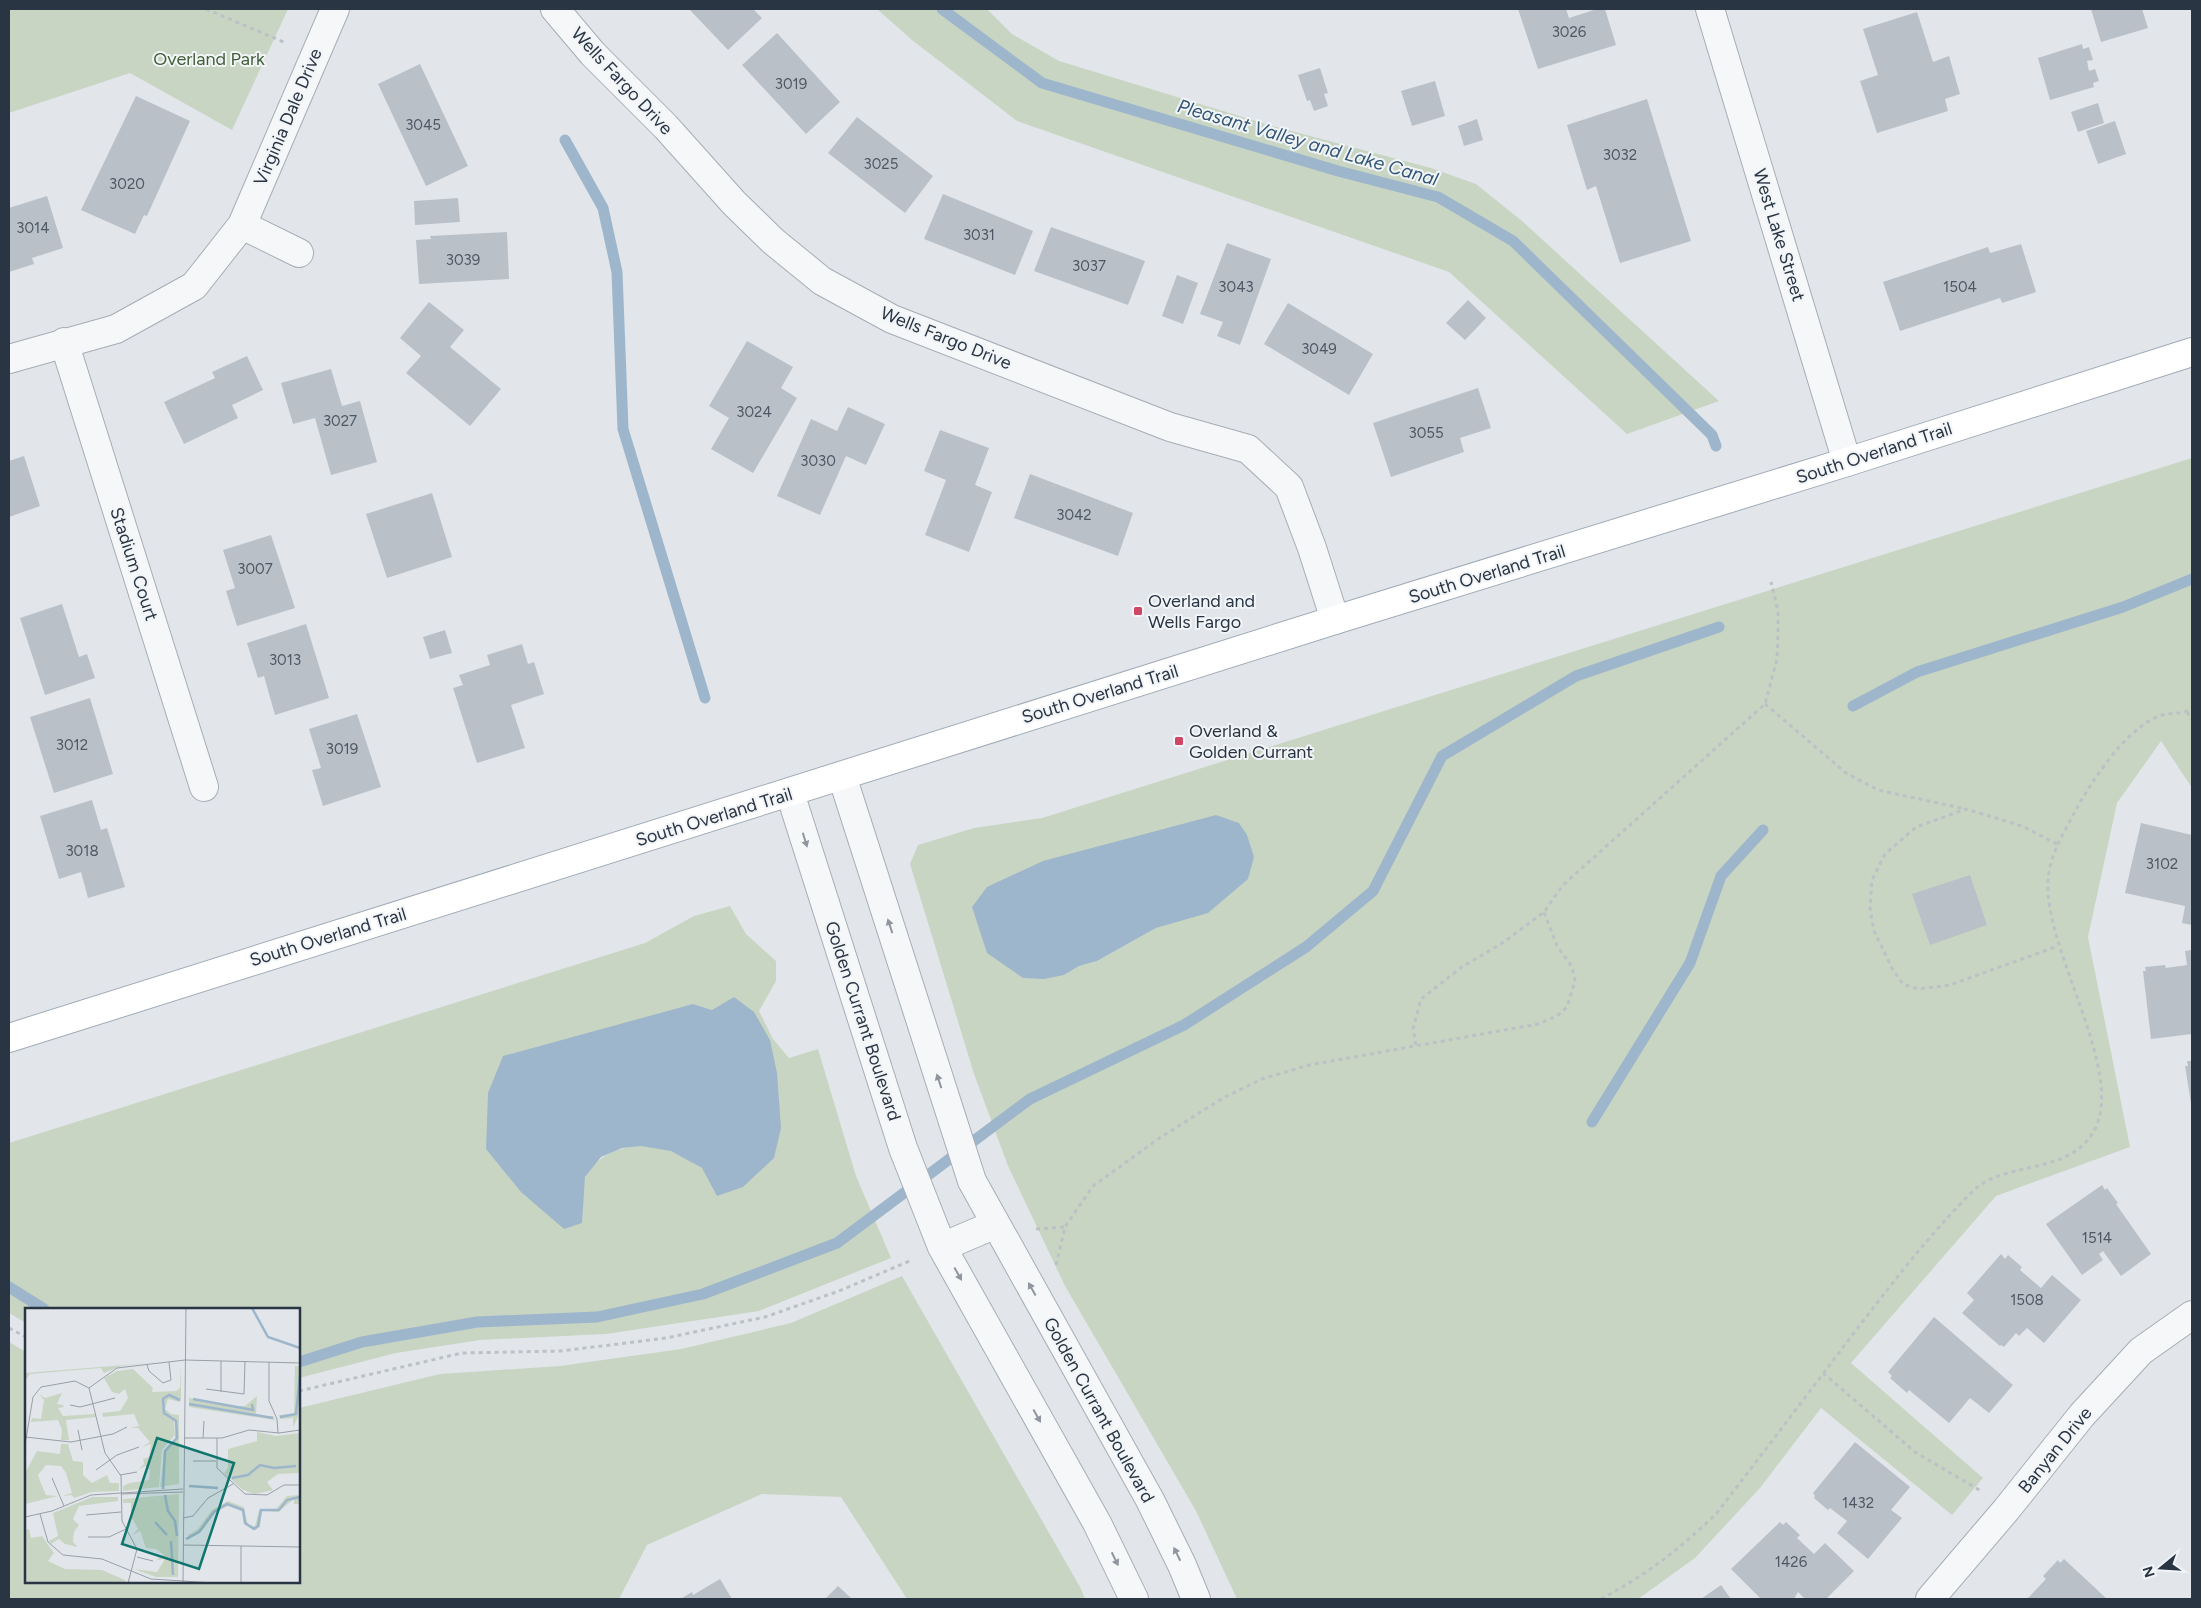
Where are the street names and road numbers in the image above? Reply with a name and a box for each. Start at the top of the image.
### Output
street label: Wells Fargo Drive [567,23,678,140]
street label: Virginia Dale Drive [249,45,327,189]
street label: West Lake Street [1748,166,1810,304]
street label: Wells Fargo Drive [877,302,1015,374]
street label: South Overland Trail [1793,417,1955,489]
street label: Stadium Court [105,505,163,624]
street label: South Overland Trail [1406,540,1568,608]
street label: South Overland Trail [1019,660,1181,728]
street label: South Overland Trail [633,783,795,851]
street label: South Overland Trail [247,903,409,971]
street label: Golden Currant Boulevard [820,918,906,1124]
street label: Golden Currant Boulevard [1039,1313,1159,1507]
street label: Banyan Drive [2014,1402,2097,1498]

